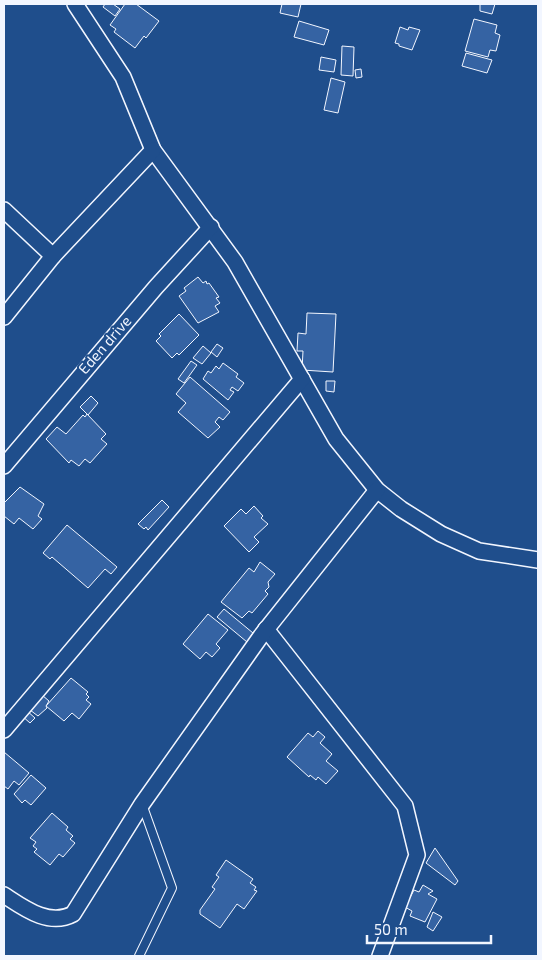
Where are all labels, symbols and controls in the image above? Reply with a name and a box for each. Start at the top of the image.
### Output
street label: Eden drive [74,312,134,377]
scale bar [367,912,491,944]
text: 50 m [374,920,408,938]

